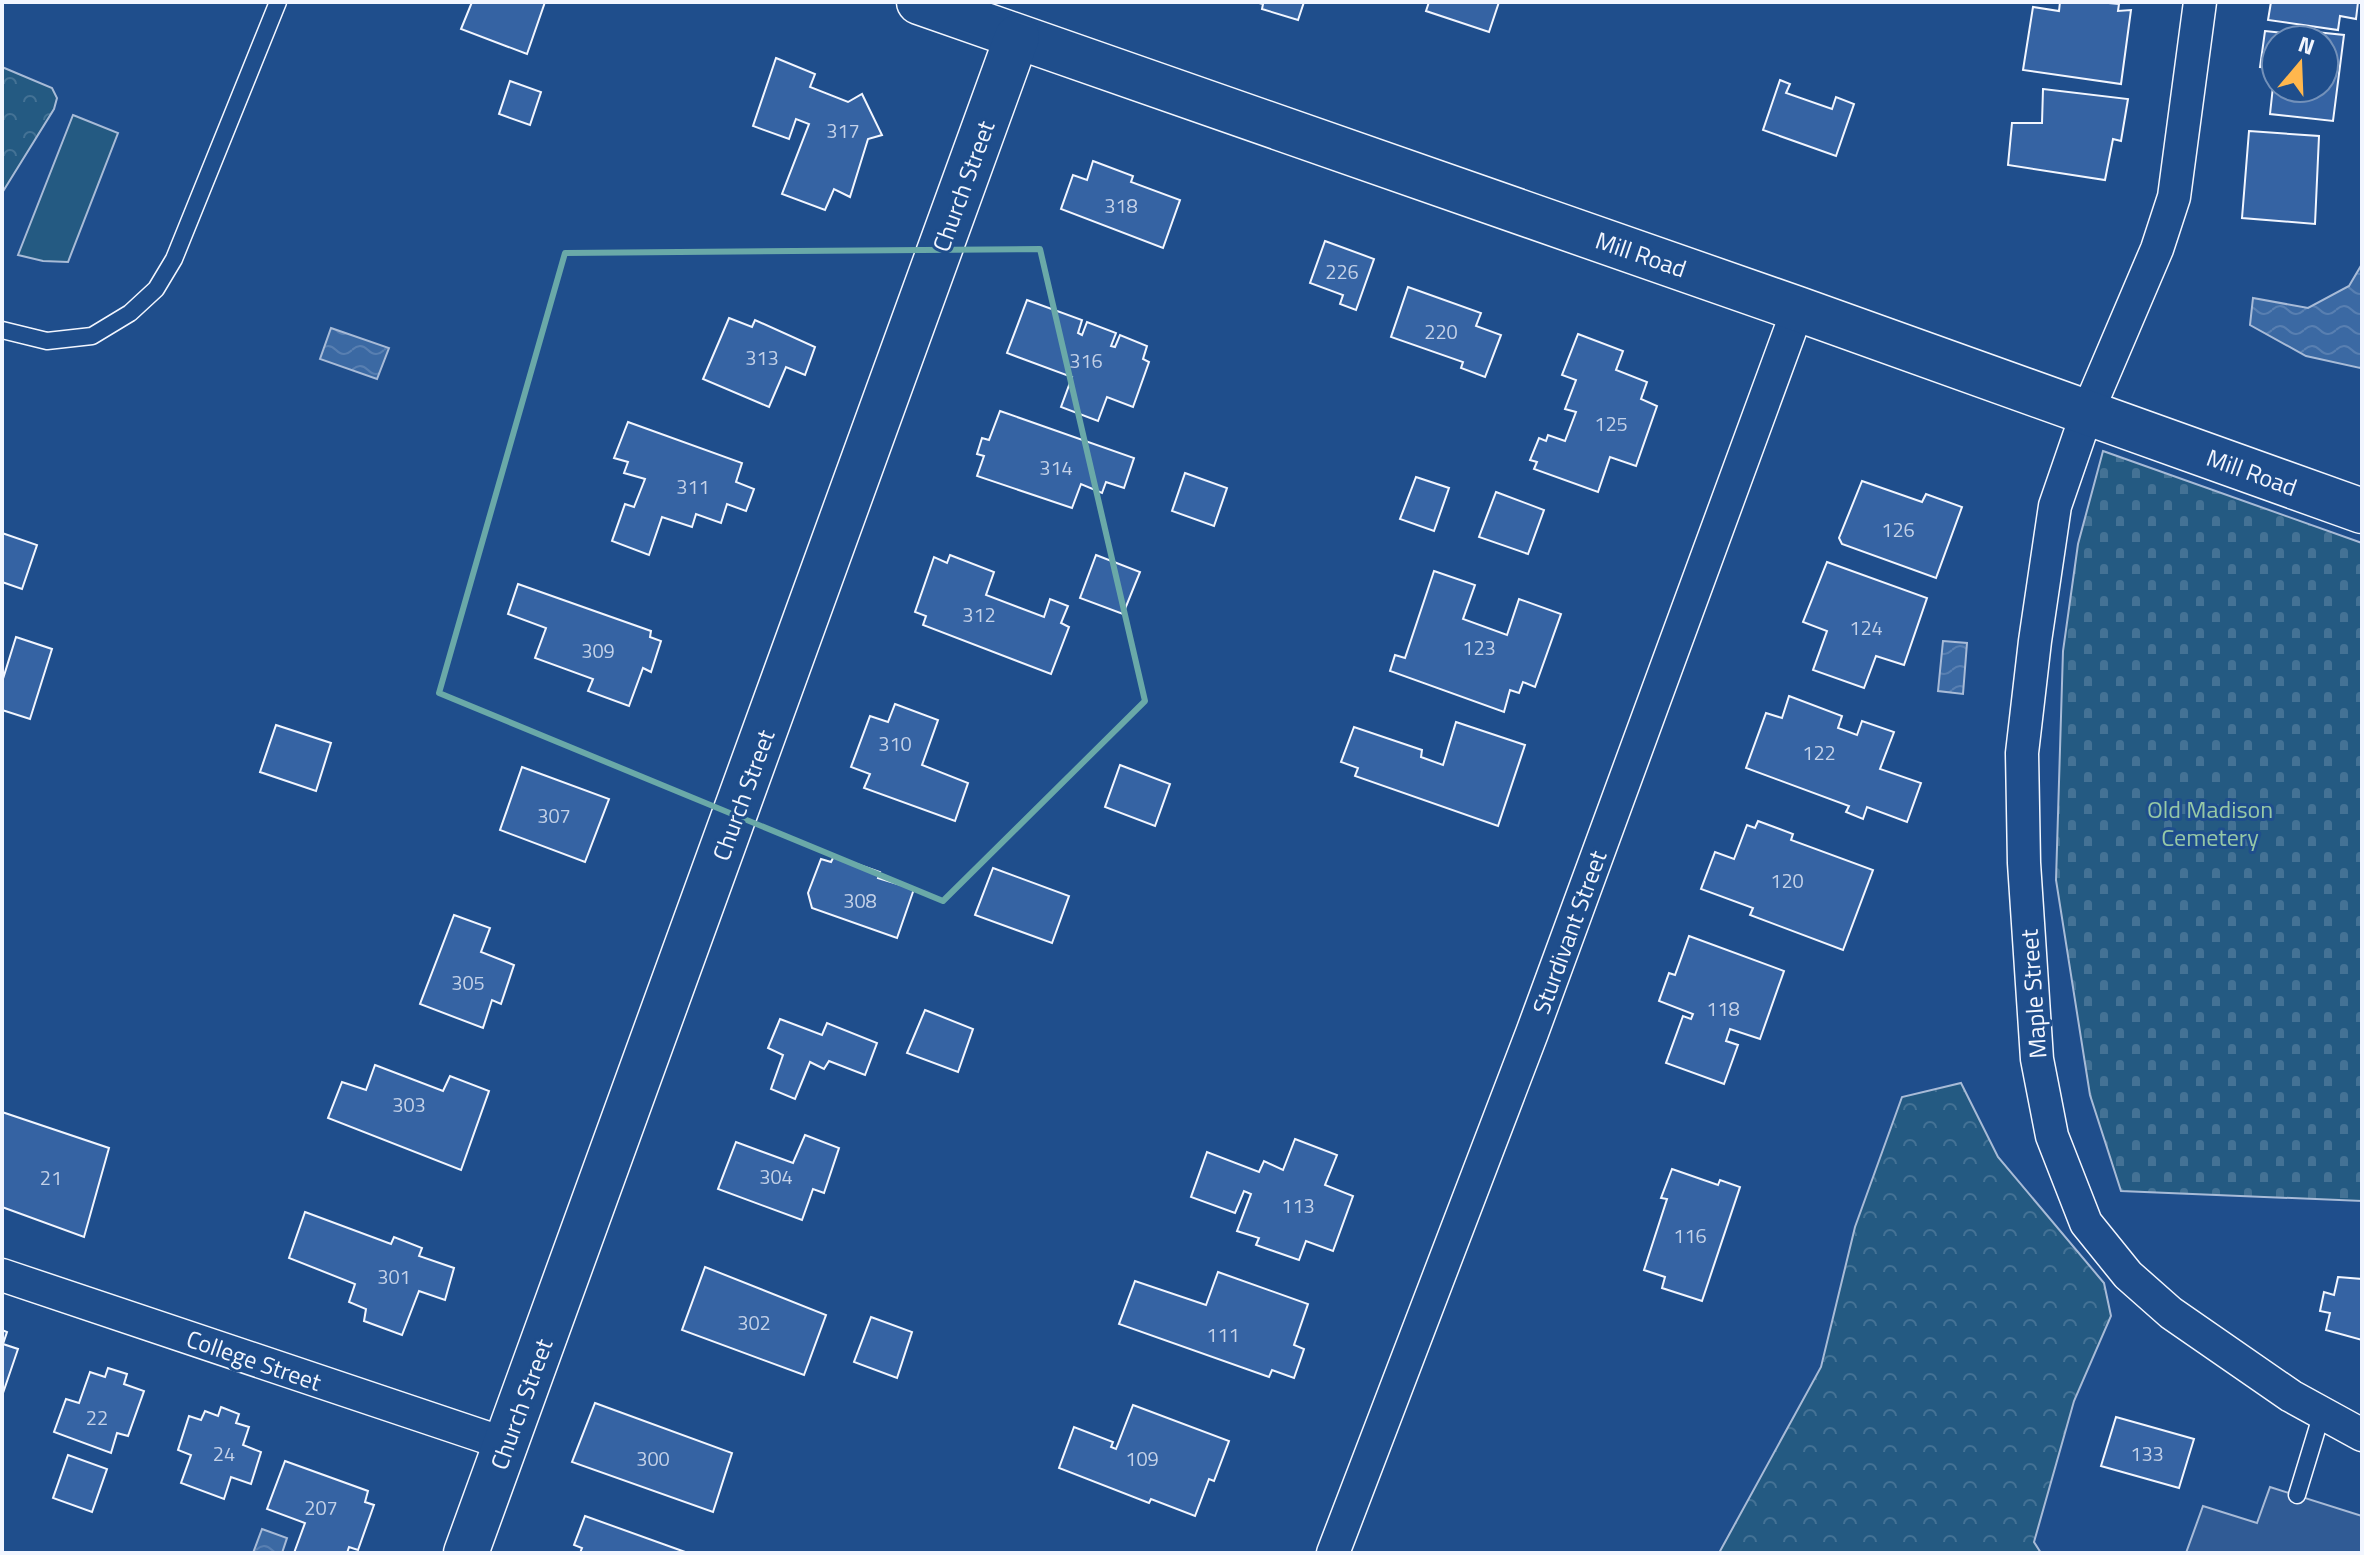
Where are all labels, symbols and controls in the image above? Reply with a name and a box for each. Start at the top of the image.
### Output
north arrow [2260,24,2340,104]
text: N [2294,27,2319,64]
house number: 317 [826,115,860,146]
street label: Church Street [923,115,1004,257]
house number: 318 [1104,190,1138,221]
street label: Mill Road [1591,222,1691,286]
house number: 226 [1325,256,1359,287]
house number: 220 [1424,316,1458,347]
house number: 313 [745,342,779,373]
house number: 316 [1069,345,1103,376]
house number: 125 [1594,408,1628,439]
street label: Mill Road [2202,439,2302,505]
house number: 314 [1039,452,1073,483]
house number: 311 [676,471,710,502]
house number: 126 [1881,514,1915,545]
house number: 312 [962,599,996,630]
house number: 124 [1849,612,1883,643]
house number: 123 [1462,632,1496,663]
house number: 309 [581,635,615,666]
street label: Church Street [703,724,784,866]
house number: 310 [878,728,912,759]
house number: 122 [1802,737,1836,768]
park label: Old Madison Cemetery [2147,791,2273,855]
house number: 307 [537,800,571,831]
street label: Sturdivant Street [1523,845,1615,1019]
house number: 120 [1770,865,1804,896]
house number: 308 [843,885,877,916]
street label: Maple Street [2010,928,2055,1060]
house number: 305 [451,967,485,998]
house number: 118 [1706,993,1740,1024]
house number: 303 [392,1089,426,1120]
house number: 304 [759,1161,793,1192]
house number: 21 [40,1162,62,1193]
house number: 113 [1281,1190,1315,1221]
house number: 116 [1673,1220,1707,1251]
house number: 301 [377,1261,411,1292]
house number: 302 [737,1307,771,1338]
house number: 111 [1206,1319,1240,1350]
street label: College Street [182,1320,327,1400]
street label: Church Street [481,1333,562,1475]
house number: 22 [86,1402,108,1433]
house number: 24 [213,1438,235,1469]
house number: 133 [2130,1438,2164,1469]
house number: 300 [636,1443,670,1474]
house number: 109 [1125,1443,1159,1474]
house number: 207 [304,1492,338,1523]

